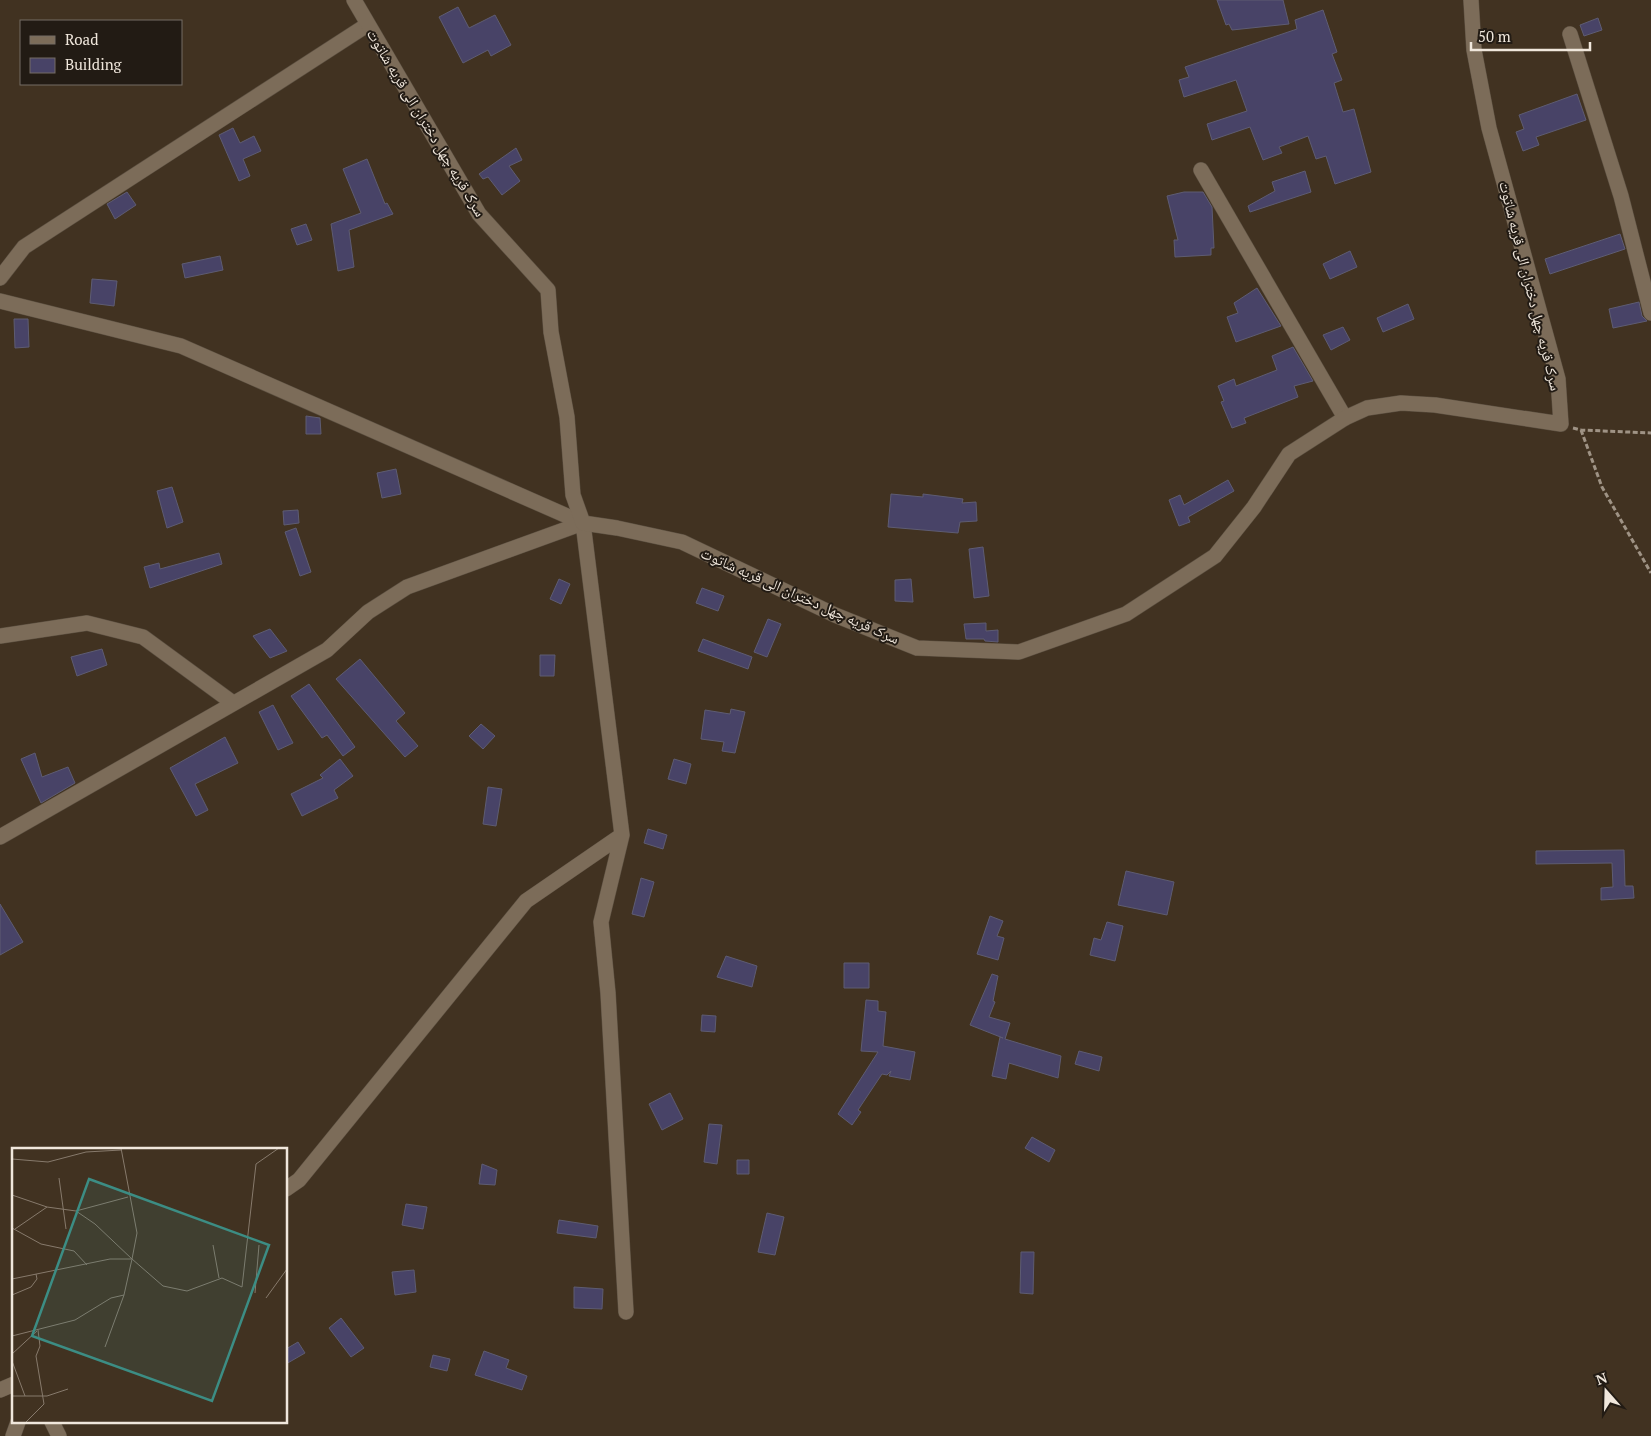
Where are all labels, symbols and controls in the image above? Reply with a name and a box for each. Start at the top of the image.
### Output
legend [20,20,182,85]
scale bar [1471,20,1590,52]
street label: سرک قریه چهل دختران الی قریه شاتوت [362,25,491,221]
text: 50 m [1478,26,1511,46]
text: Road [65,29,98,49]
text: Building [65,54,123,74]
street label: سرک قریه چهل دختران الی قریه شاتوت [1494,179,1567,393]
street label: سرک قریه چهل دختران الی قریه شاتوت [698,542,903,649]
inset map [12,1148,288,1424]
north arrow [1581,1366,1631,1416]
text: N [1593,1367,1610,1389]

